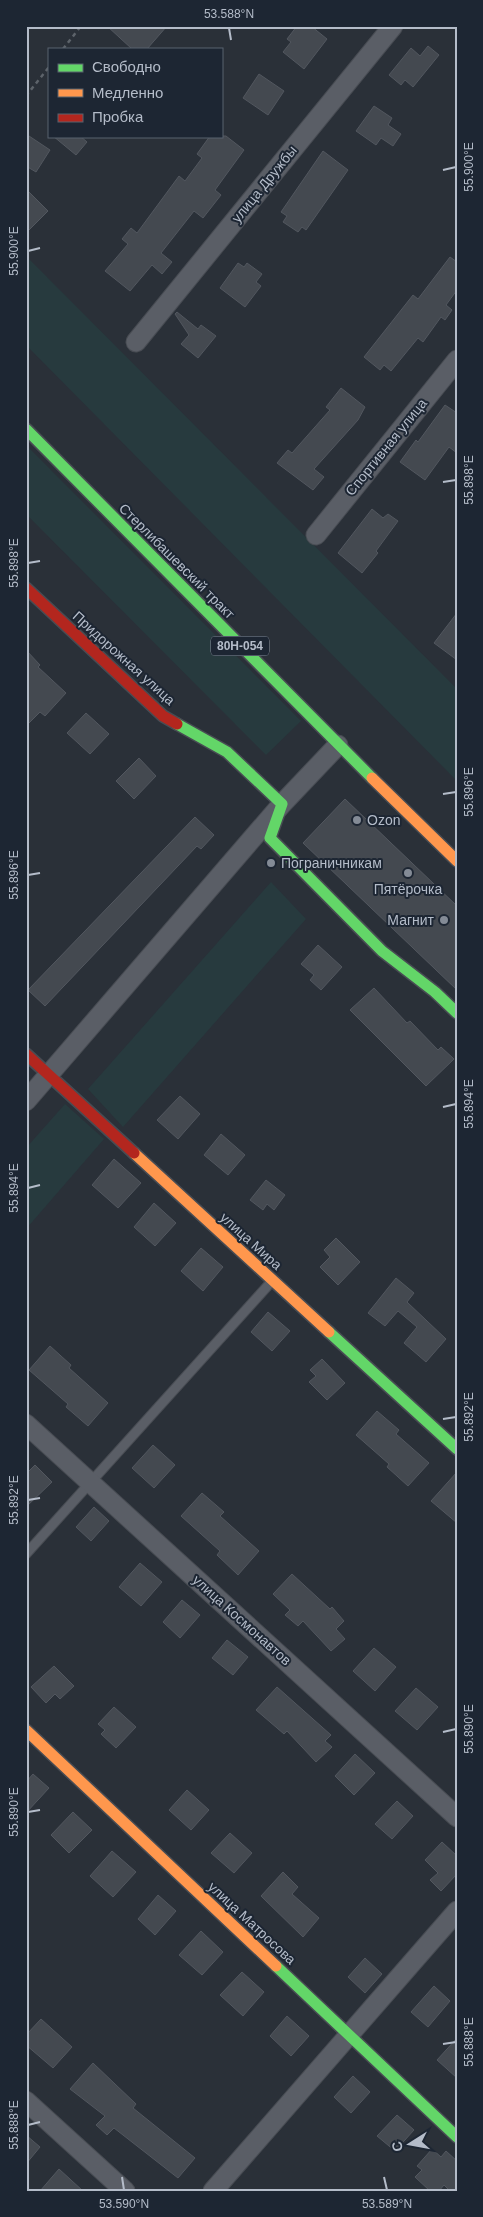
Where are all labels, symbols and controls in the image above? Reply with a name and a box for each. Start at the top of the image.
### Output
text: 53.588°N [204,7,254,21]
legend [48,48,222,138]
text: Свободно [92,58,161,75]
text: Медленно [92,84,163,101]
text: Пробка [92,108,144,125]
street label: улица Дружбы [228,142,300,226]
text: 55.900°E [462,142,476,192]
text: 55.900°E [7,226,21,276]
street label: Спортивная улица [342,395,430,499]
text: 55.898°E [462,455,476,505]
street label: Стерлибашевский тракт [116,500,238,622]
text: 55.898°E [7,538,21,588]
street label: Придорожная улица [70,608,179,708]
road number: 80Н-054 [211,636,269,656]
text: 55.896°E [462,767,476,817]
place label: Ozon [367,812,400,828]
marker: Ozon [351,814,363,826]
text: 55.896°E [7,850,21,900]
place label: Пограничникам [281,855,382,871]
marker: Пограничникам [265,857,277,869]
marker: Пятёрочка [402,867,414,879]
place label: Пятёрочка [374,881,443,897]
place label: Магнит [387,912,435,928]
marker: Магнит [438,914,450,926]
text: 55.894°E [462,1079,476,1129]
text: 55.894°E [7,1163,21,1213]
street label: улица Мира [217,1209,285,1273]
text: 55.892°E [462,1392,476,1442]
text: 55.892°E [7,1475,21,1525]
street label: улица Космонавтов [190,1572,294,1668]
text: 55.890°E [462,1704,476,1754]
text: 55.890°E [7,1787,21,1837]
street label: улица Матросова [205,1878,299,1968]
text: 55.888°E [462,2017,476,2067]
text: 55.888°E [7,2100,21,2150]
north arrow [386,2120,436,2170]
text: С [388,2140,406,2153]
text: 53.590°N [99,2197,149,2211]
text: 53.589°N [362,2197,412,2211]

